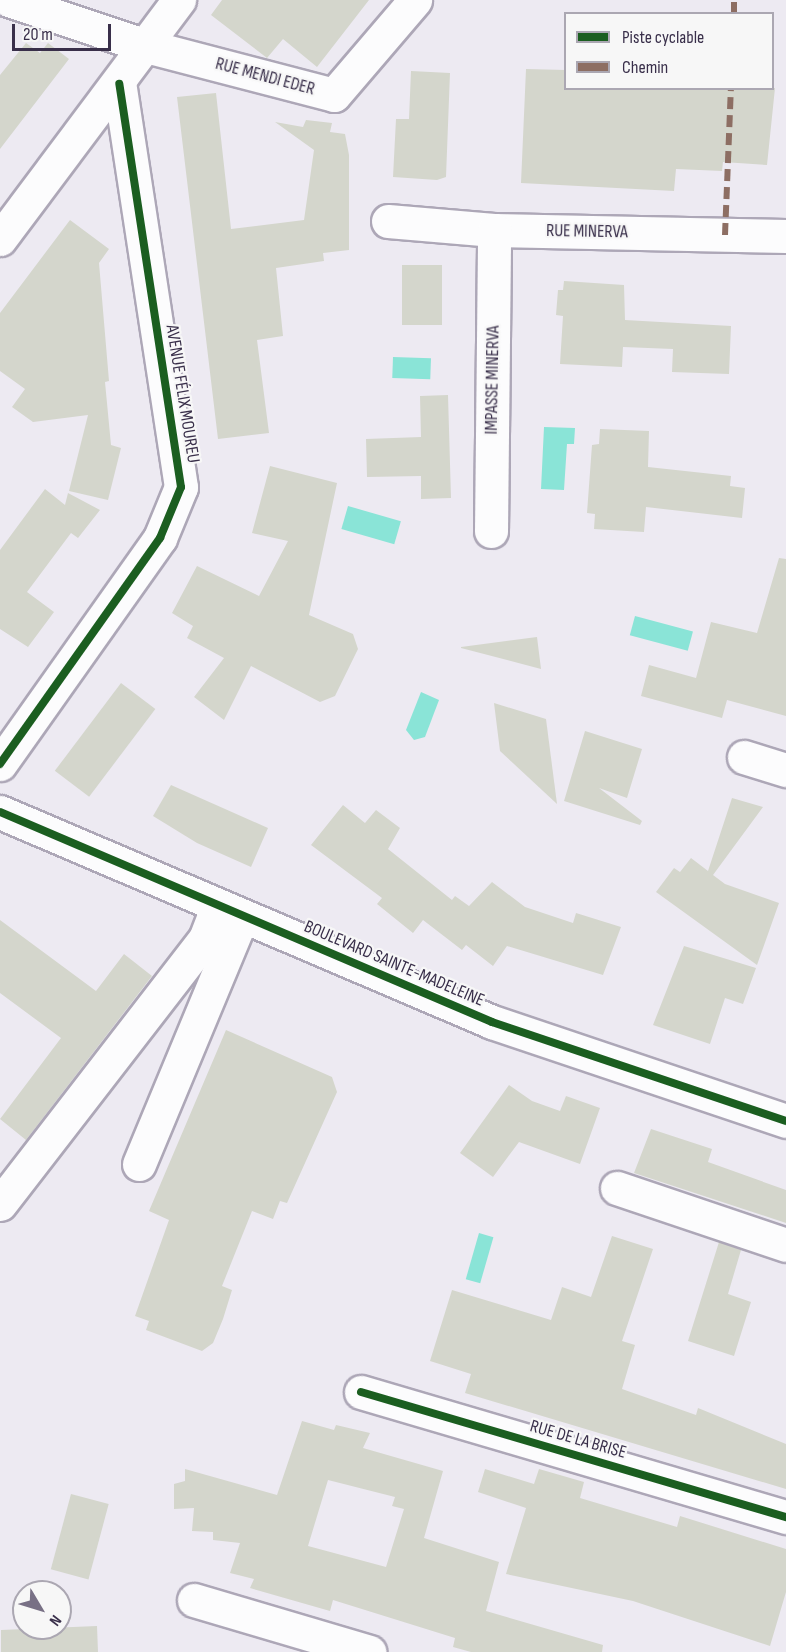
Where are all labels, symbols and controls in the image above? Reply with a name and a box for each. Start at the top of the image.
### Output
scale bar [15,12,114,50]
legend [564,12,774,90]
text: 20 m [23,24,53,45]
text: Piste cyclable [622,27,704,48]
street label: RUE MENDI EDER [213,53,317,101]
text: Chemin [622,57,668,78]
street label: RUE MINERVA [546,220,628,244]
street label: AVENUE FÉLIX MOUREU [160,323,204,465]
street label: IMPASSE MINERVA [481,325,505,435]
street label: BOULEVARD SAINTE-MADELEINE [301,916,487,1012]
street label: RUE DE LA BRISE [527,1416,629,1464]
north arrow [12,1580,72,1640]
text: N [45,1611,65,1629]

